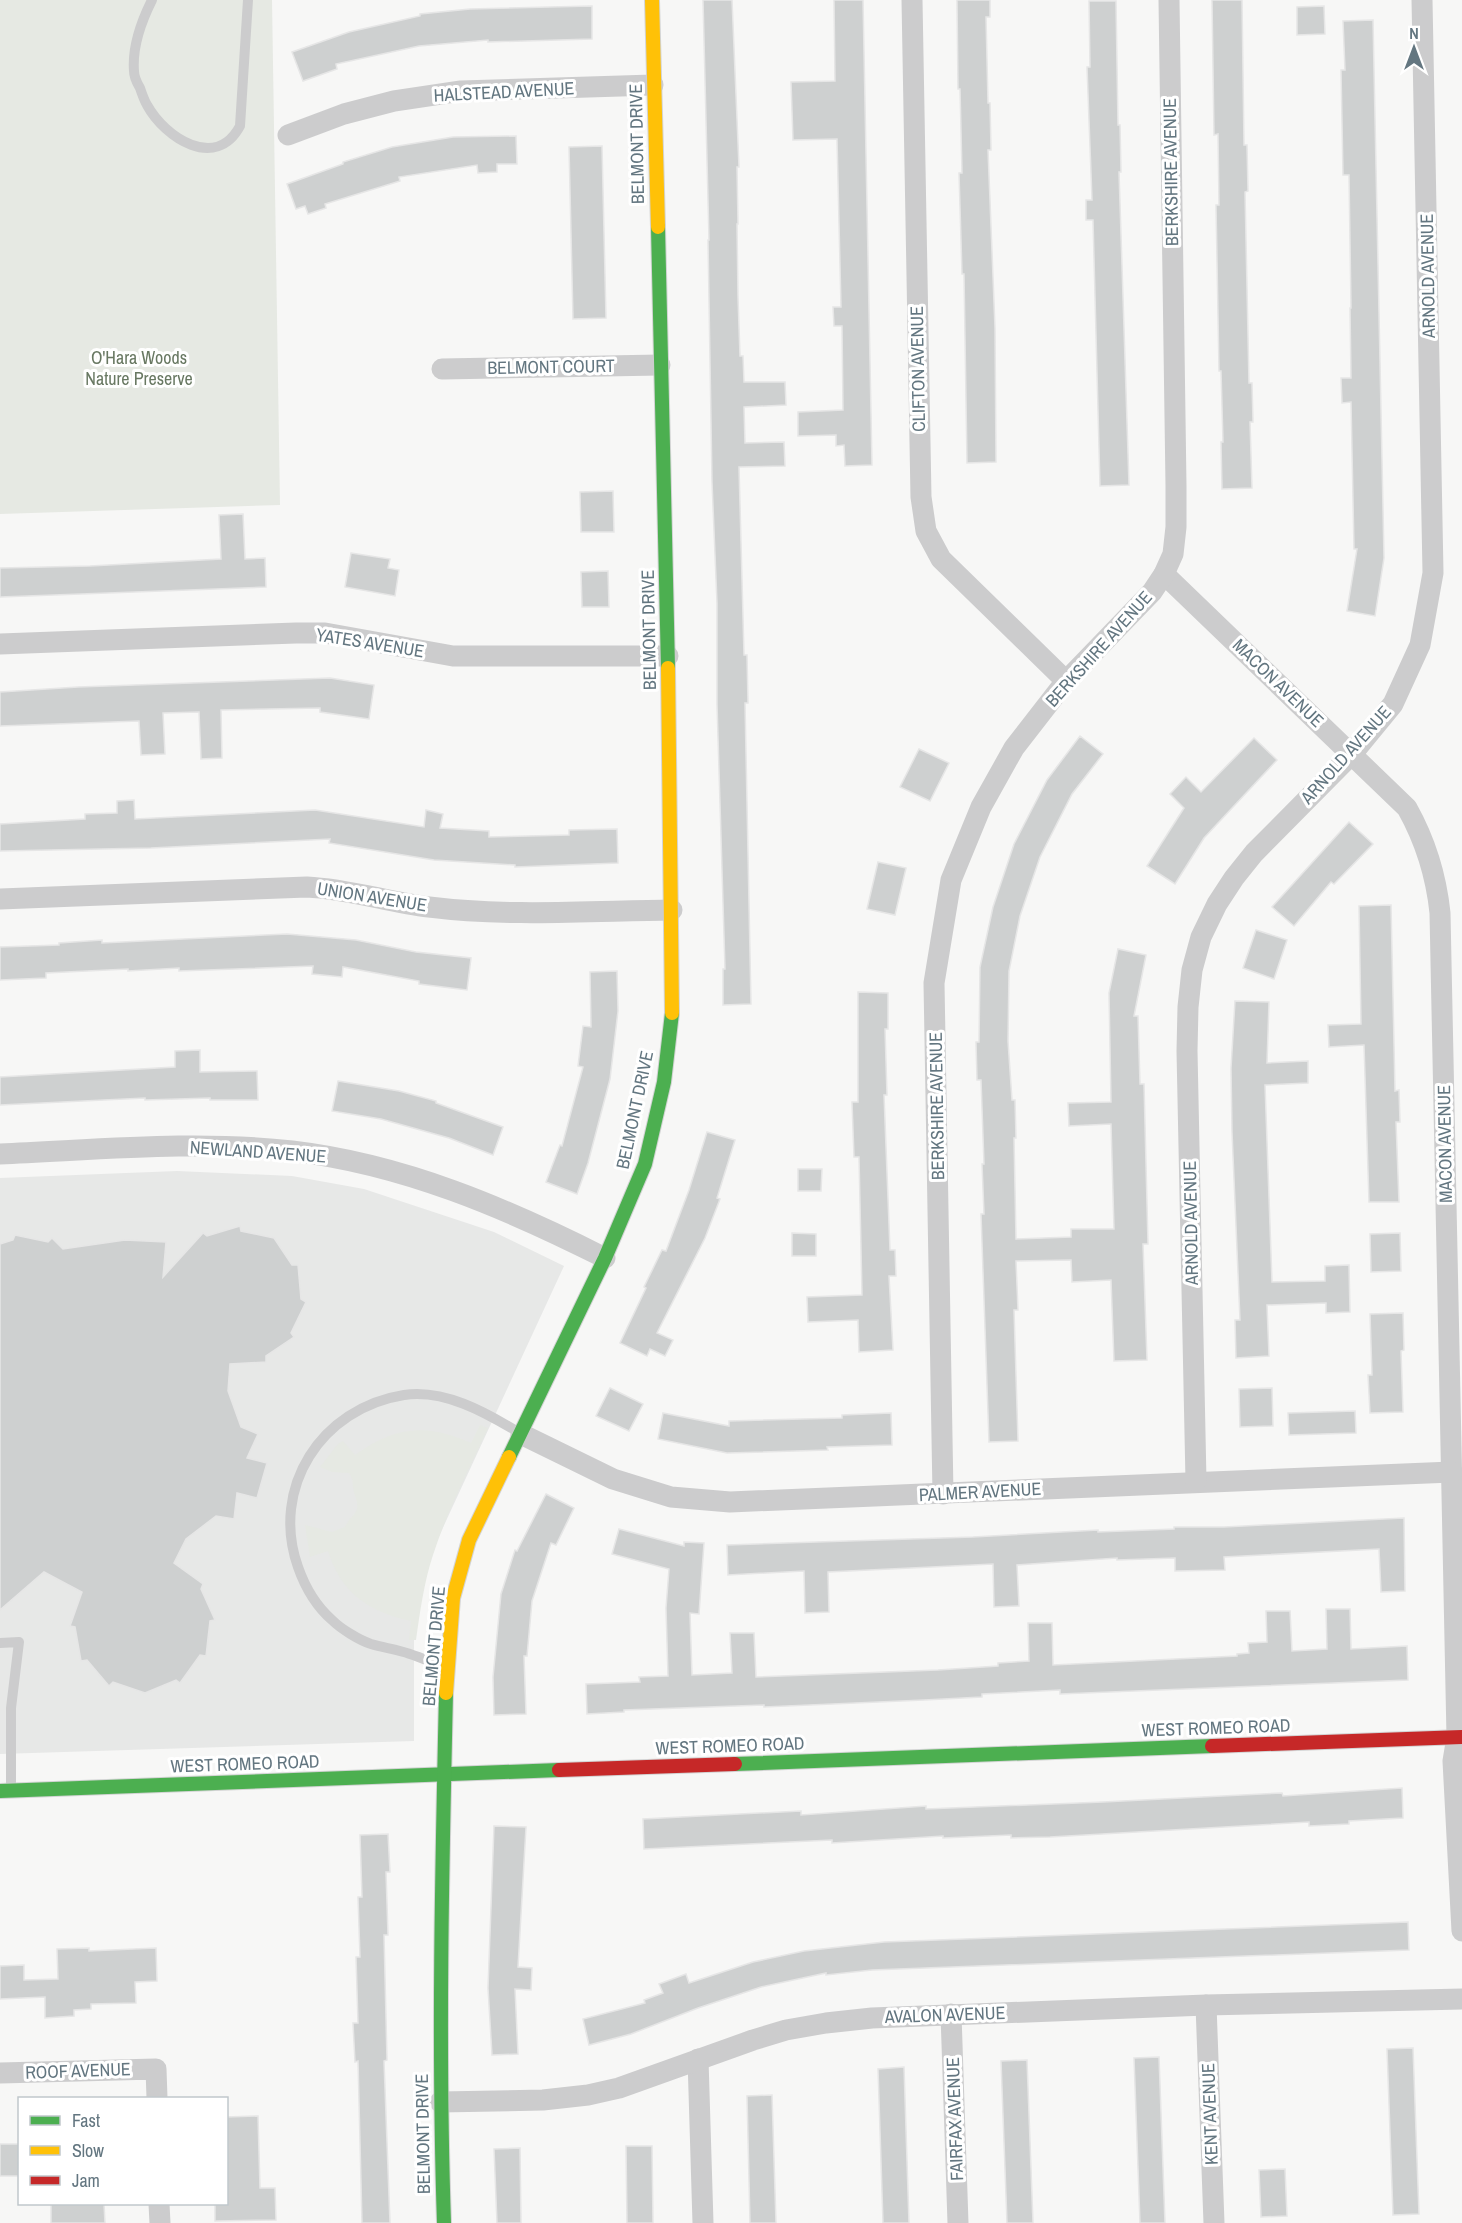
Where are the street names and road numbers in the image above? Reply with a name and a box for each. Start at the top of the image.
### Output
street label: HALSTEAD AVENUE [433,75,575,108]
street label: BELMONT DRIVE [623,84,650,204]
street label: BERKSHIRE AVENUE [1157,98,1184,246]
street label: ARNOLD AVENUE [1414,214,1441,339]
street label: CLIFTON AVENUE [904,306,931,432]
street label: BELMONT COURT [487,353,615,380]
street label: BELMONT DRIVE [635,570,662,690]
street label: BERKSHIRE AVENUE [1040,585,1158,712]
street label: YATES AVENUE [314,622,426,663]
street label: MACON AVENUE [1227,633,1329,733]
street label: ARNOLD AVENUE [1294,700,1397,810]
street label: UNION AVENUE [316,876,429,917]
street label: BERKSHIRE AVENUE [923,1032,950,1180]
street label: BELMONT DRIVE [610,1048,659,1171]
street label: MACON AVENUE [1431,1085,1458,1203]
street label: NEWLAND AVENUE [189,1134,327,1169]
street label: ARNOLD AVENUE [1177,1161,1204,1286]
street label: PALMER AVENUE [918,1476,1042,1507]
street label: BELMONT DRIVE [416,1585,451,1707]
street label: WEST ROMEO ROAD [1141,1712,1291,1743]
street label: WEST ROMEO ROAD [655,1730,805,1761]
street label: WEST ROMEO ROAD [170,1748,320,1779]
street label: AVALON AVENUE [883,2000,1006,2029]
street label: ROOF AVENUE [25,2056,131,2085]
street label: FAIRFAX AVENUE [940,2057,969,2181]
street label: KENT AVENUE [1195,2063,1224,2165]
street label: BELMONT DRIVE [409,2074,436,2194]

